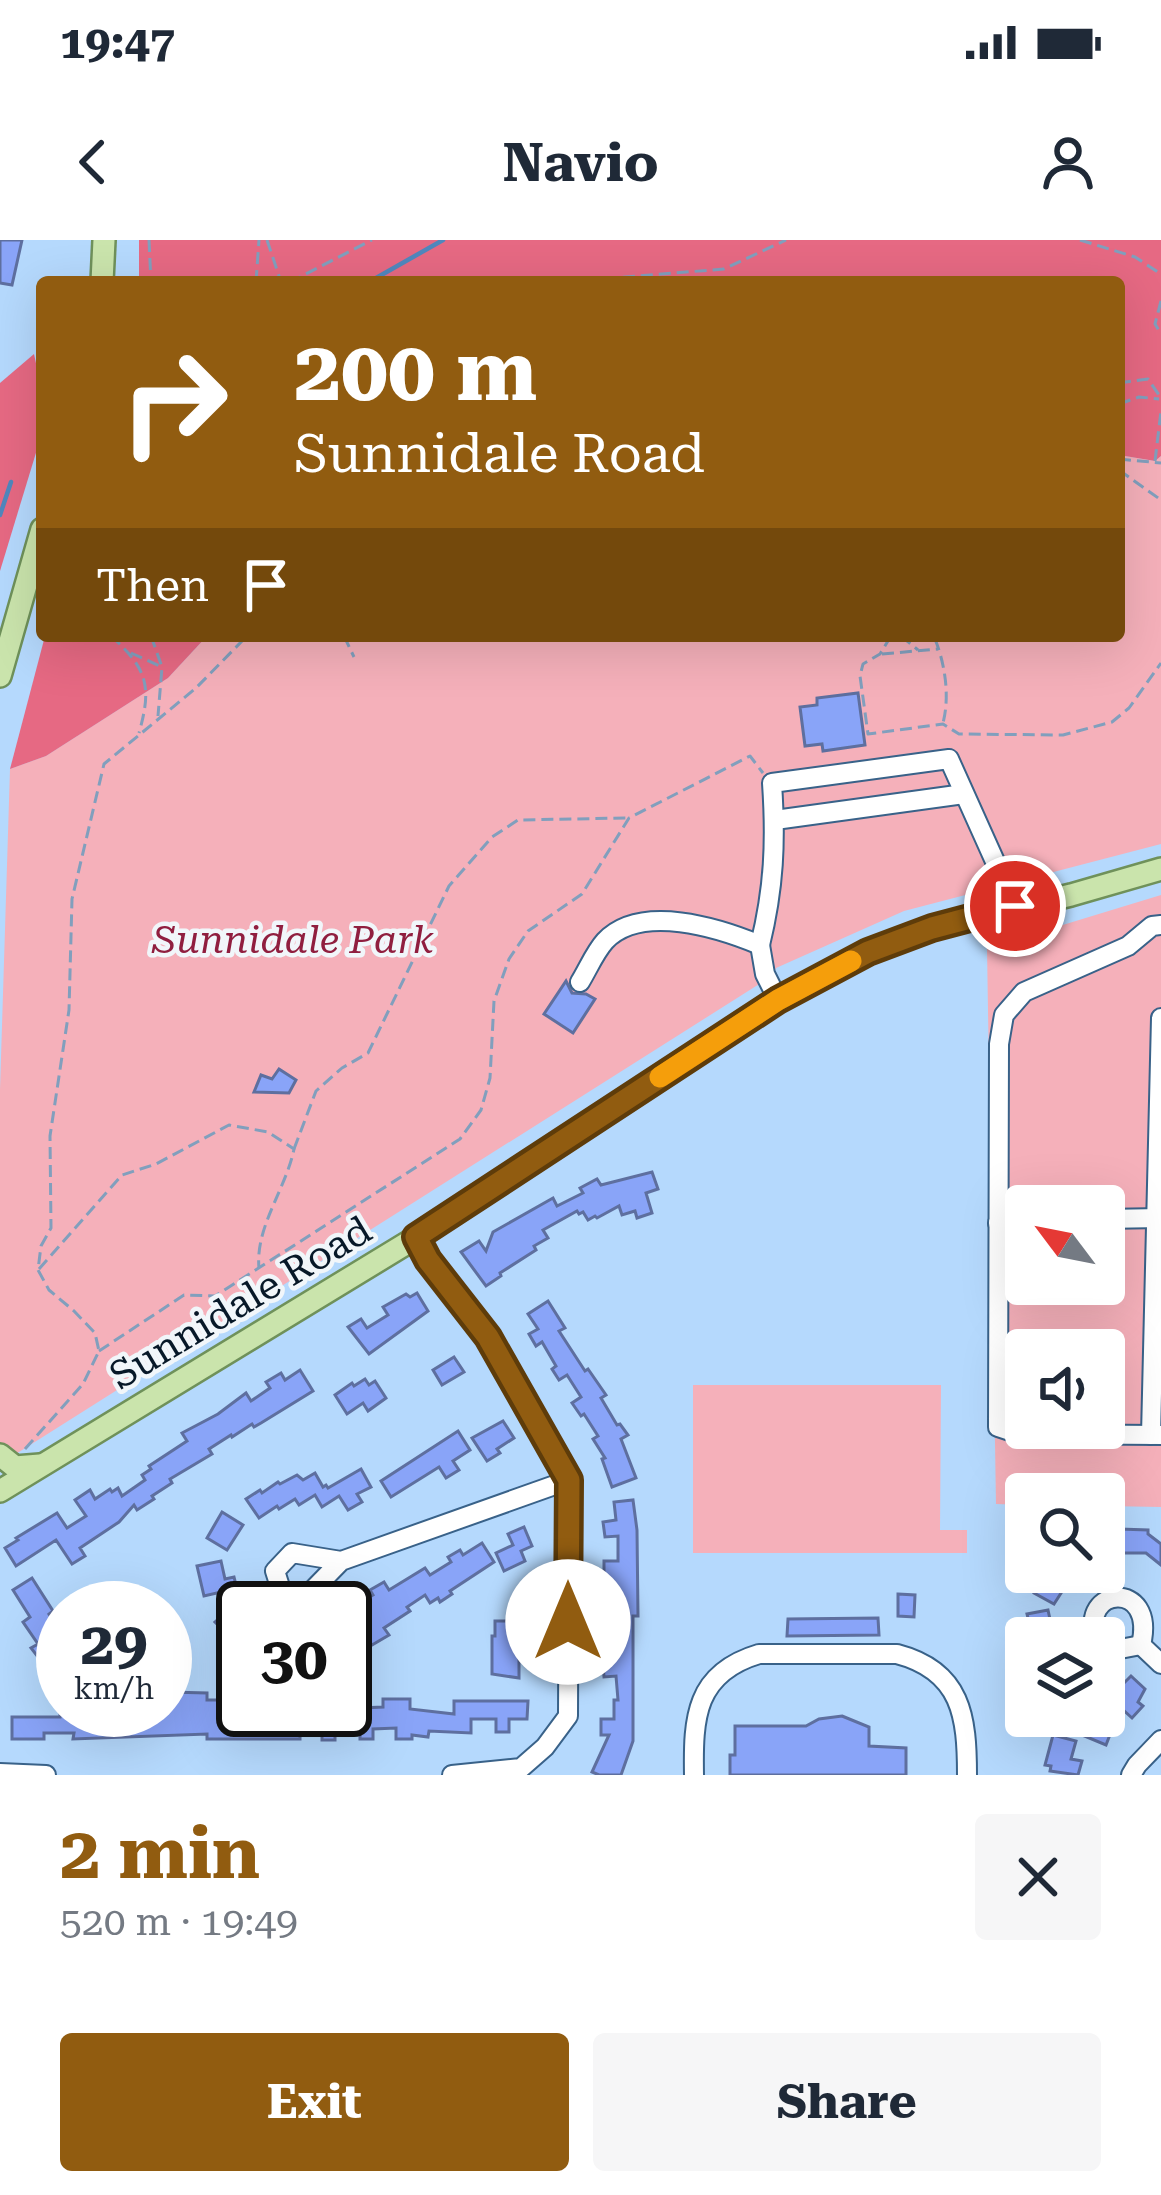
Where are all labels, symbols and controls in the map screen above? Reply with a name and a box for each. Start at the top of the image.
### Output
text: 19:47 [60,16,175,69]
icon: back [60,129,126,195]
icon: person [1035,129,1101,195]
text: Navio [502,131,659,194]
text: 200 m [294,322,537,420]
icon: right [96,324,252,480]
text: Sunnidale Road [294,422,705,485]
icon: arrive [233,552,299,618]
text: Then [96,559,209,612]
pin [964,855,1066,957]
icon: arrive [982,873,1048,939]
park label: Sunnidale Park [151,917,435,963]
north arrow [1005,1185,1125,1305]
map controls [1005,1185,1125,1737]
street label: Sunnidale Road [102,1207,380,1399]
button: sound [1005,1329,1125,1449]
button: search [1005,1473,1125,1593]
position arrow [505,1559,631,1685]
speed limit sign: 30 [216,1581,372,1737]
text: 29 [80,1608,148,1679]
button: layers [1005,1617,1125,1737]
text: km/h [74,1671,154,1706]
text: 2 min [60,1811,260,1896]
button: close [975,1814,1101,1940]
text: 520 m · 19:49 [60,1899,298,1945]
button: Exit [60,2033,569,2171]
button: Share [593,2033,1101,2171]

